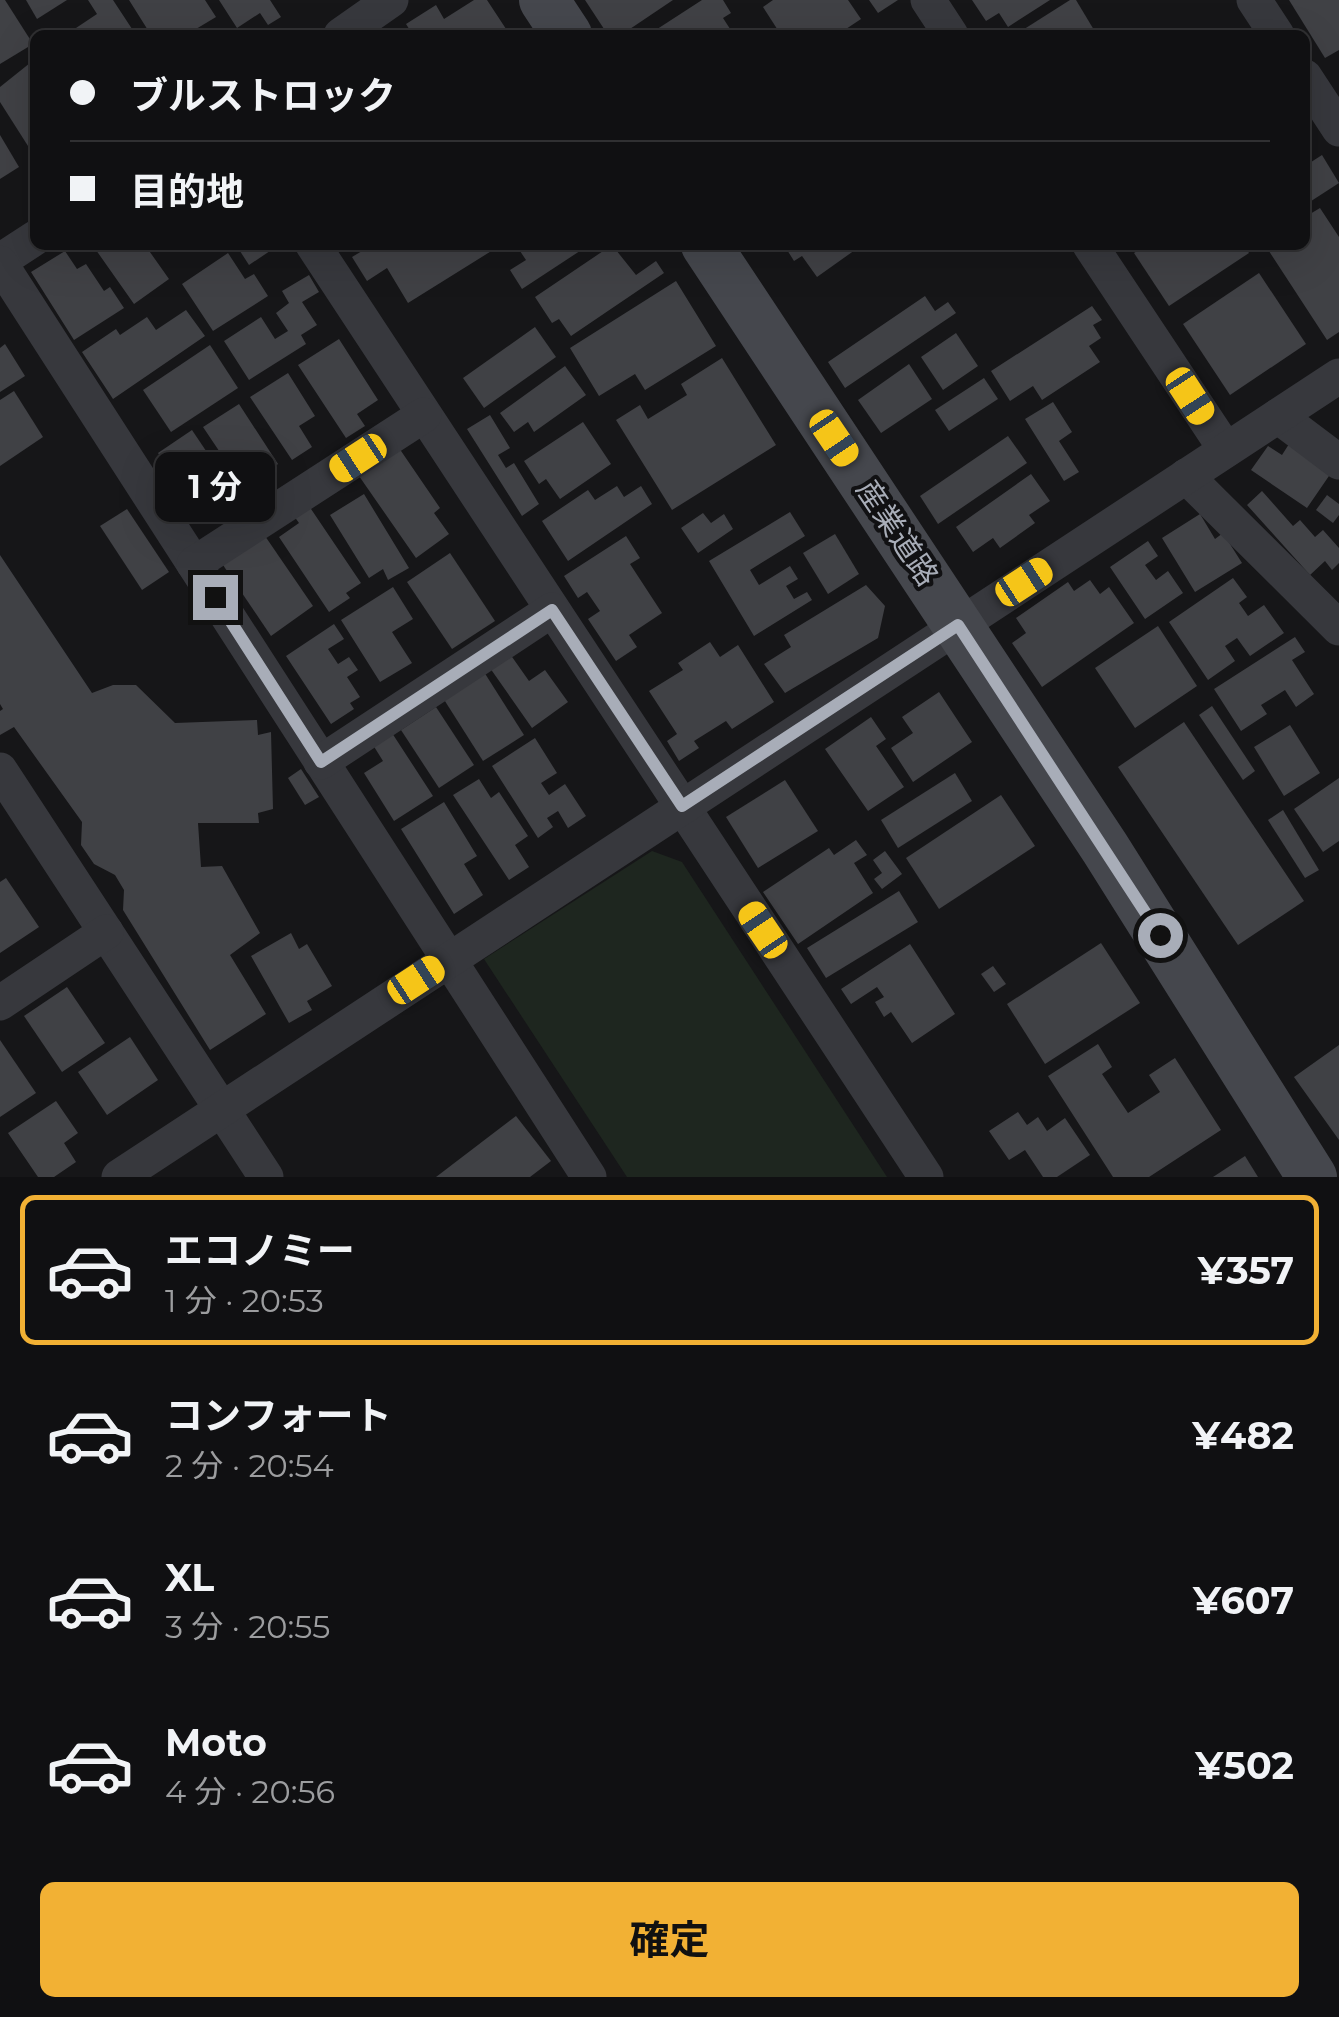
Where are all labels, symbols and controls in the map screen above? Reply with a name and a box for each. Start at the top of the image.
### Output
text: ブルストロック [130,72,396,119]
text: 目的地 [130,168,244,215]
car [1161,363,1219,429]
car [805,405,863,471]
car [325,429,391,487]
callout: 1 分 [155,452,275,522]
text: 1 分 [188,467,242,506]
street label: 産業道路 [849,473,946,593]
car [991,553,1057,611]
route end [193,575,238,620]
car [734,897,792,963]
route start [1138,913,1183,958]
car [383,951,449,1009]
icon: car [45,1225,135,1315]
text: エコノミー [165,1227,355,1274]
text: ¥357 [1198,1247,1294,1294]
text: 1 分 · 20:53 [165,1281,324,1320]
icon: car [45,1390,135,1480]
text: コンフォート [165,1392,392,1439]
text: ¥482 [1192,1412,1294,1459]
text: 2 分 · 20:54 [165,1446,334,1485]
text: XL [165,1554,214,1601]
icon: car [45,1555,135,1645]
text: ¥607 [1193,1577,1294,1624]
text: 3 分 · 20:55 [165,1607,330,1646]
text: Moto [165,1719,267,1766]
icon: car [45,1720,135,1810]
text: ¥502 [1195,1742,1294,1789]
text: 4 分 · 20:56 [165,1772,335,1811]
button: 確定 [40,1882,1299,1997]

